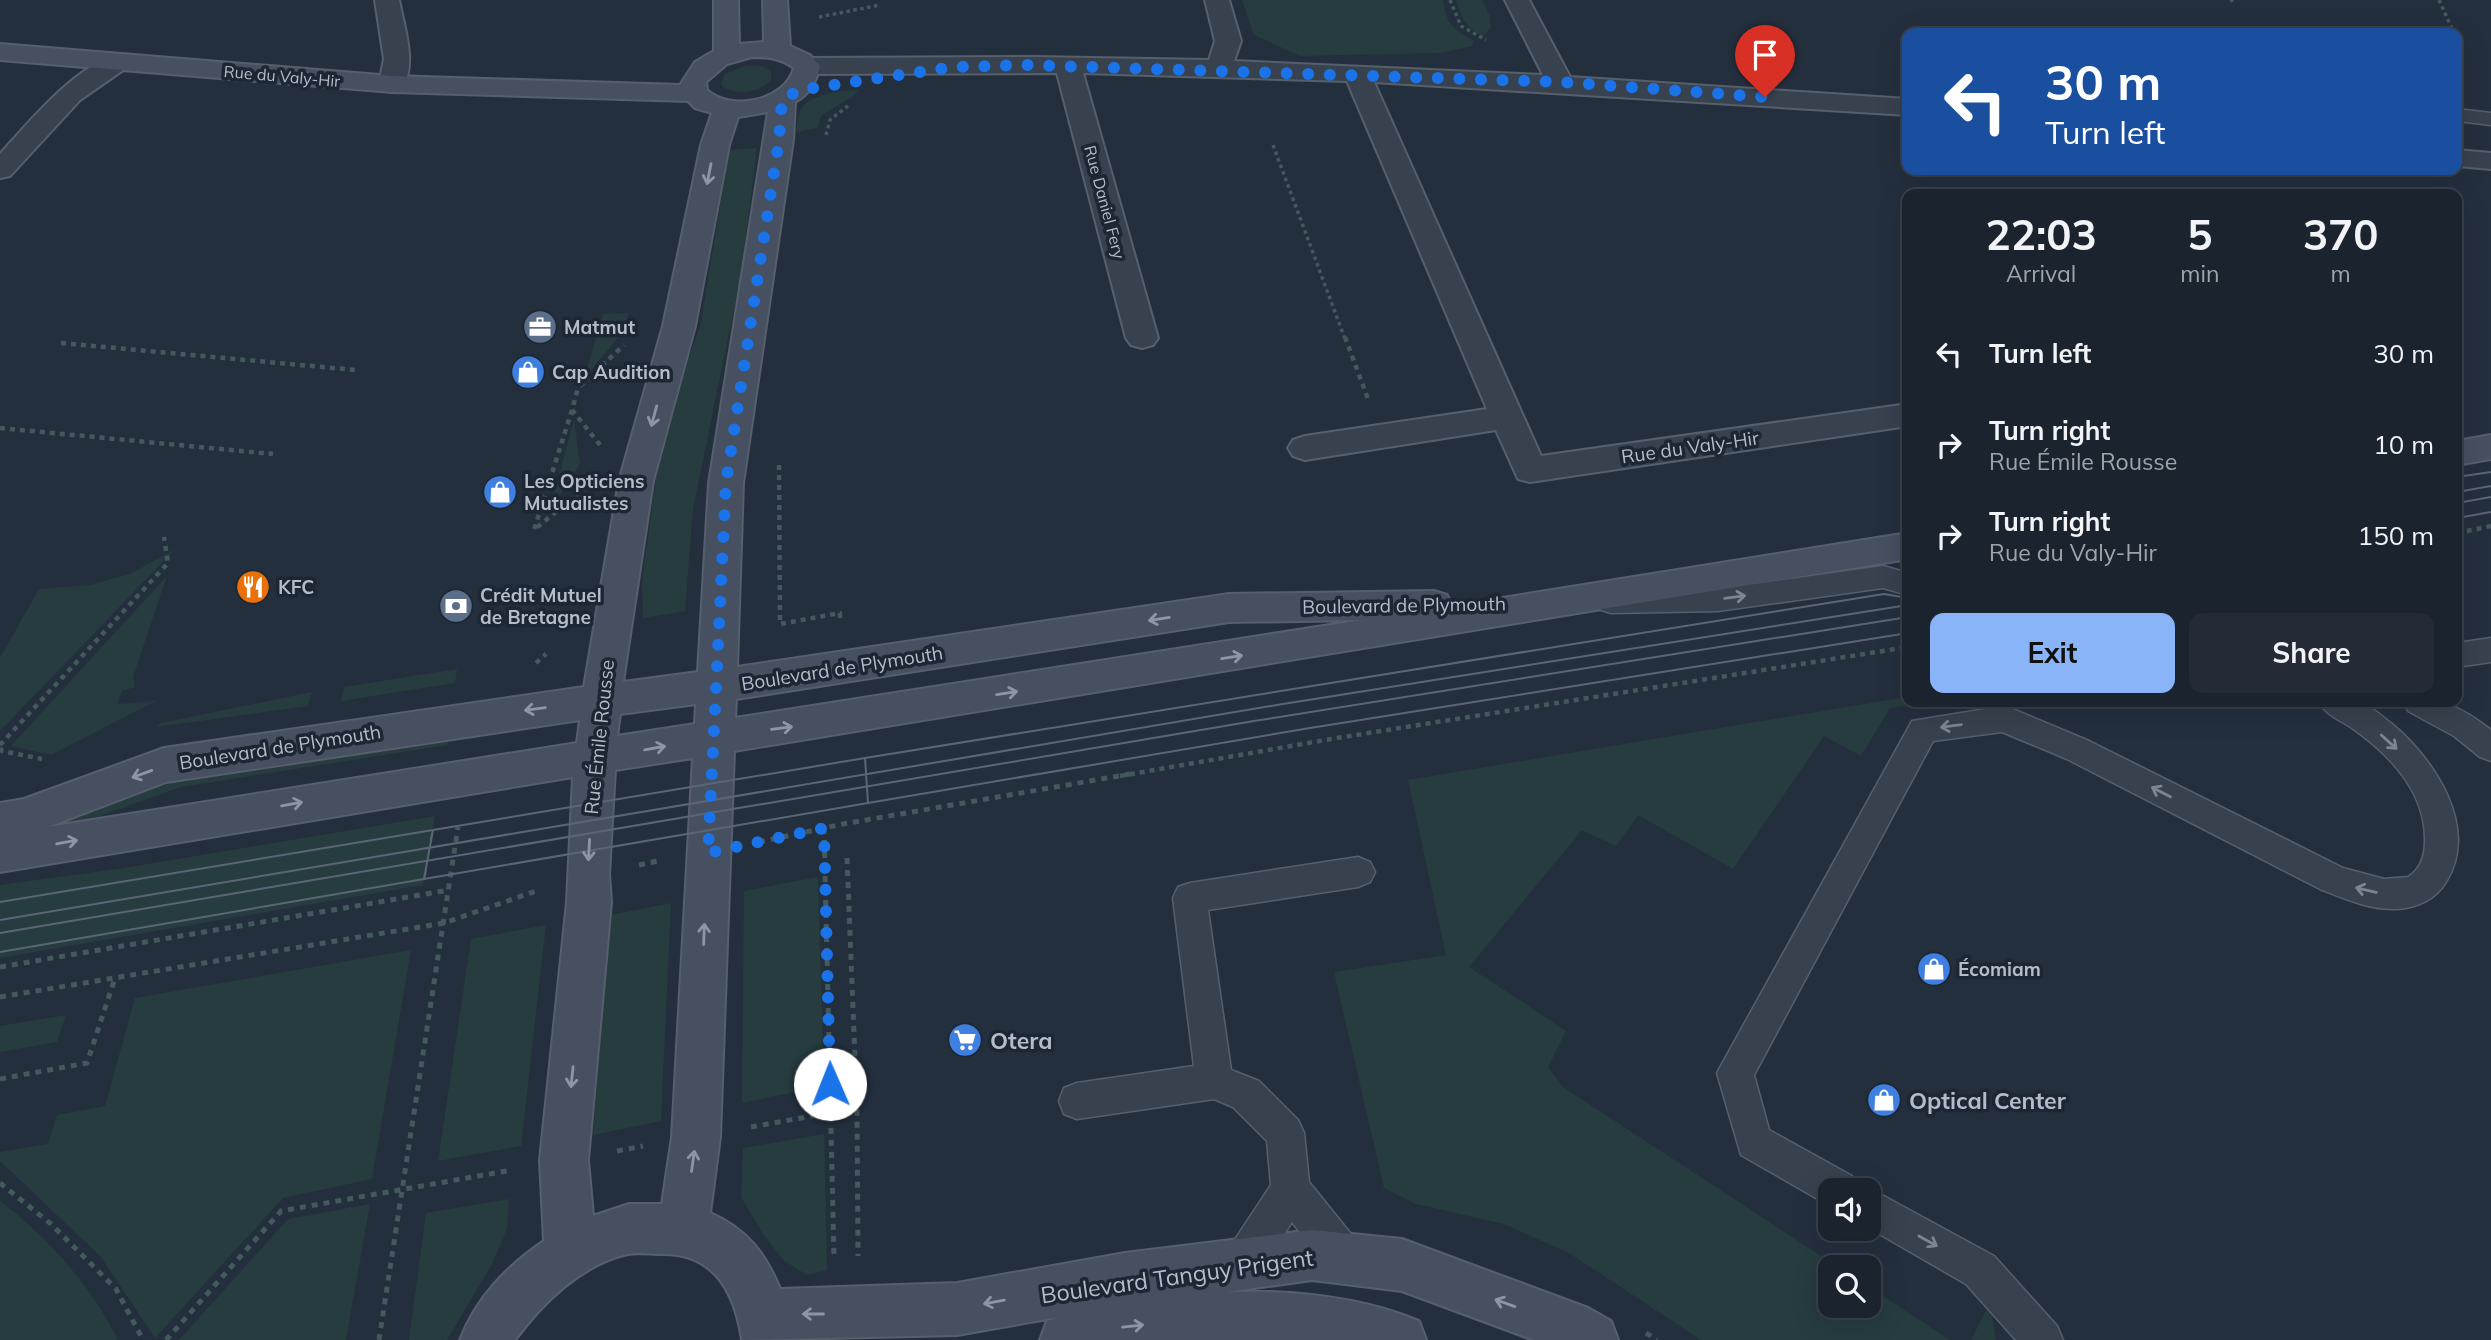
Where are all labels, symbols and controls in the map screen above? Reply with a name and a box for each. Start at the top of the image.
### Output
pin [1735,25,1795,97]
icon: arrive [1746,36,1784,74]
text: 30 m [2045,51,2161,112]
icon: left [1930,56,2021,147]
street label: Rue du Valy-Hir [223,61,341,91]
text: Turn left [2045,112,2165,152]
street label: Rue Daniel Fery [1080,143,1130,261]
one-way arrow [702,162,716,185]
text: 22:03 [1986,208,2097,261]
text: 5 [2187,208,2212,261]
text: 370 [2303,208,2378,261]
text: Arrival [2006,259,2076,288]
text: min [2180,259,2219,288]
text: m [2331,259,2351,288]
office icon: Matmut [521,308,559,346]
place label: Matmut [564,315,635,339]
icon: left [1930,335,1968,373]
text: Turn left [1989,337,2091,370]
text: 30 m [2373,337,2434,370]
shop icon: Cap Audition [509,353,547,391]
place label: Cap Audition [552,360,671,384]
one-way arrow [647,404,660,426]
text: Turn right [1989,414,2110,447]
street label: Rue du Valy-Hir [1620,425,1760,469]
icon: right [1930,426,1968,464]
text: 10 m [2373,428,2434,461]
text: Rue Émile Rousse [1989,447,2177,476]
place label: Les Opticiens Mutualistes [524,469,644,515]
shop icon: Les Opticiens Mutualistes [481,473,519,511]
text: Turn right [1989,505,2110,538]
icon: right [1930,517,1968,555]
text: 150 m [2358,519,2434,552]
text: Rue du Valy-Hir [1989,538,2157,567]
restaurant icon: KFC [234,568,272,606]
place label: KFC [278,575,314,599]
place label: Crédit Mutuel de Bretagne [480,583,602,629]
bank icon: Crédit Mutuel de Bretagne [437,587,475,625]
one-way arrow [1723,590,1746,603]
street label: Boulevard de Plymouth [1302,591,1506,619]
one-way arrow [1148,613,1171,626]
button: Exit [1930,613,2175,693]
button: Share [2189,613,2434,693]
street label: Boulevard de Plymouth [739,640,945,696]
one-way arrow [1220,650,1243,663]
street label: Rue Émile Rousse [579,658,619,816]
one-way arrow [995,686,1018,699]
one-way arrow [524,703,547,716]
street label: Boulevard de Plymouth [177,719,383,775]
one-way arrow [1940,720,1963,733]
one-way arrow [770,721,793,734]
one-way arrow [2380,734,2398,750]
one-way arrow [643,741,666,754]
one-way arrow [131,768,153,781]
one-way arrow [2151,785,2172,799]
one-way arrow [280,797,303,810]
one-way arrow [55,835,78,848]
one-way arrow [583,839,596,862]
one-way arrow [2355,883,2378,897]
one-way arrow [698,923,711,946]
shop icon: Écomiam [1915,950,1953,988]
place label: Écomiam [1958,957,2041,981]
supermarket icon: Otera [946,1021,984,1059]
place label: Otera [990,1026,1053,1055]
position arrow [793,1047,867,1121]
one-way arrow [565,1065,578,1088]
shop icon: Optical Center [1865,1081,1903,1119]
place label: Optical Center [1909,1086,2066,1115]
one-way arrow [686,1151,699,1173]
map controls [1818,1178,1881,1318]
button: sound [1818,1178,1881,1241]
one-way arrow [1918,1234,1938,1248]
street label: Boulevard Tanguy Prigent [1039,1243,1315,1309]
button: search [1818,1255,1881,1318]
one-way arrow [983,1296,1006,1309]
one-way arrow [1494,1296,1516,1308]
one-way arrow [802,1307,825,1321]
one-way arrow [1121,1319,1143,1332]

